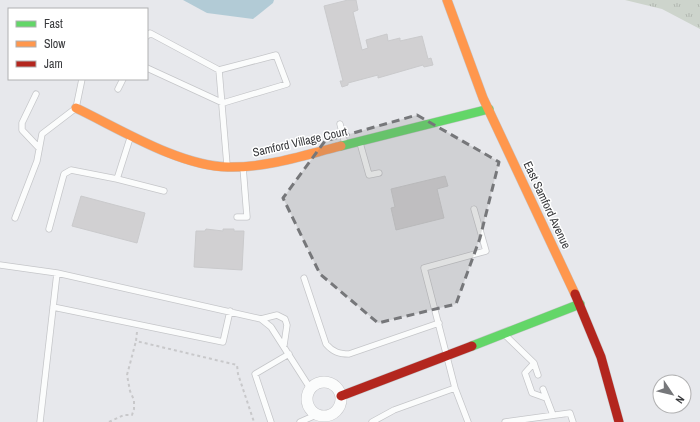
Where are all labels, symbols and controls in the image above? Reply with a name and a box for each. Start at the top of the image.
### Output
legend [8,8,148,80]
text: Fast [44,16,63,32]
text: Slow [44,36,66,52]
text: Jam [44,56,63,72]
street label: Samford Village Court [251,123,349,161]
street label: East Samford Avenue [520,159,574,251]
north arrow [652,374,692,414]
text: N [673,393,688,406]

